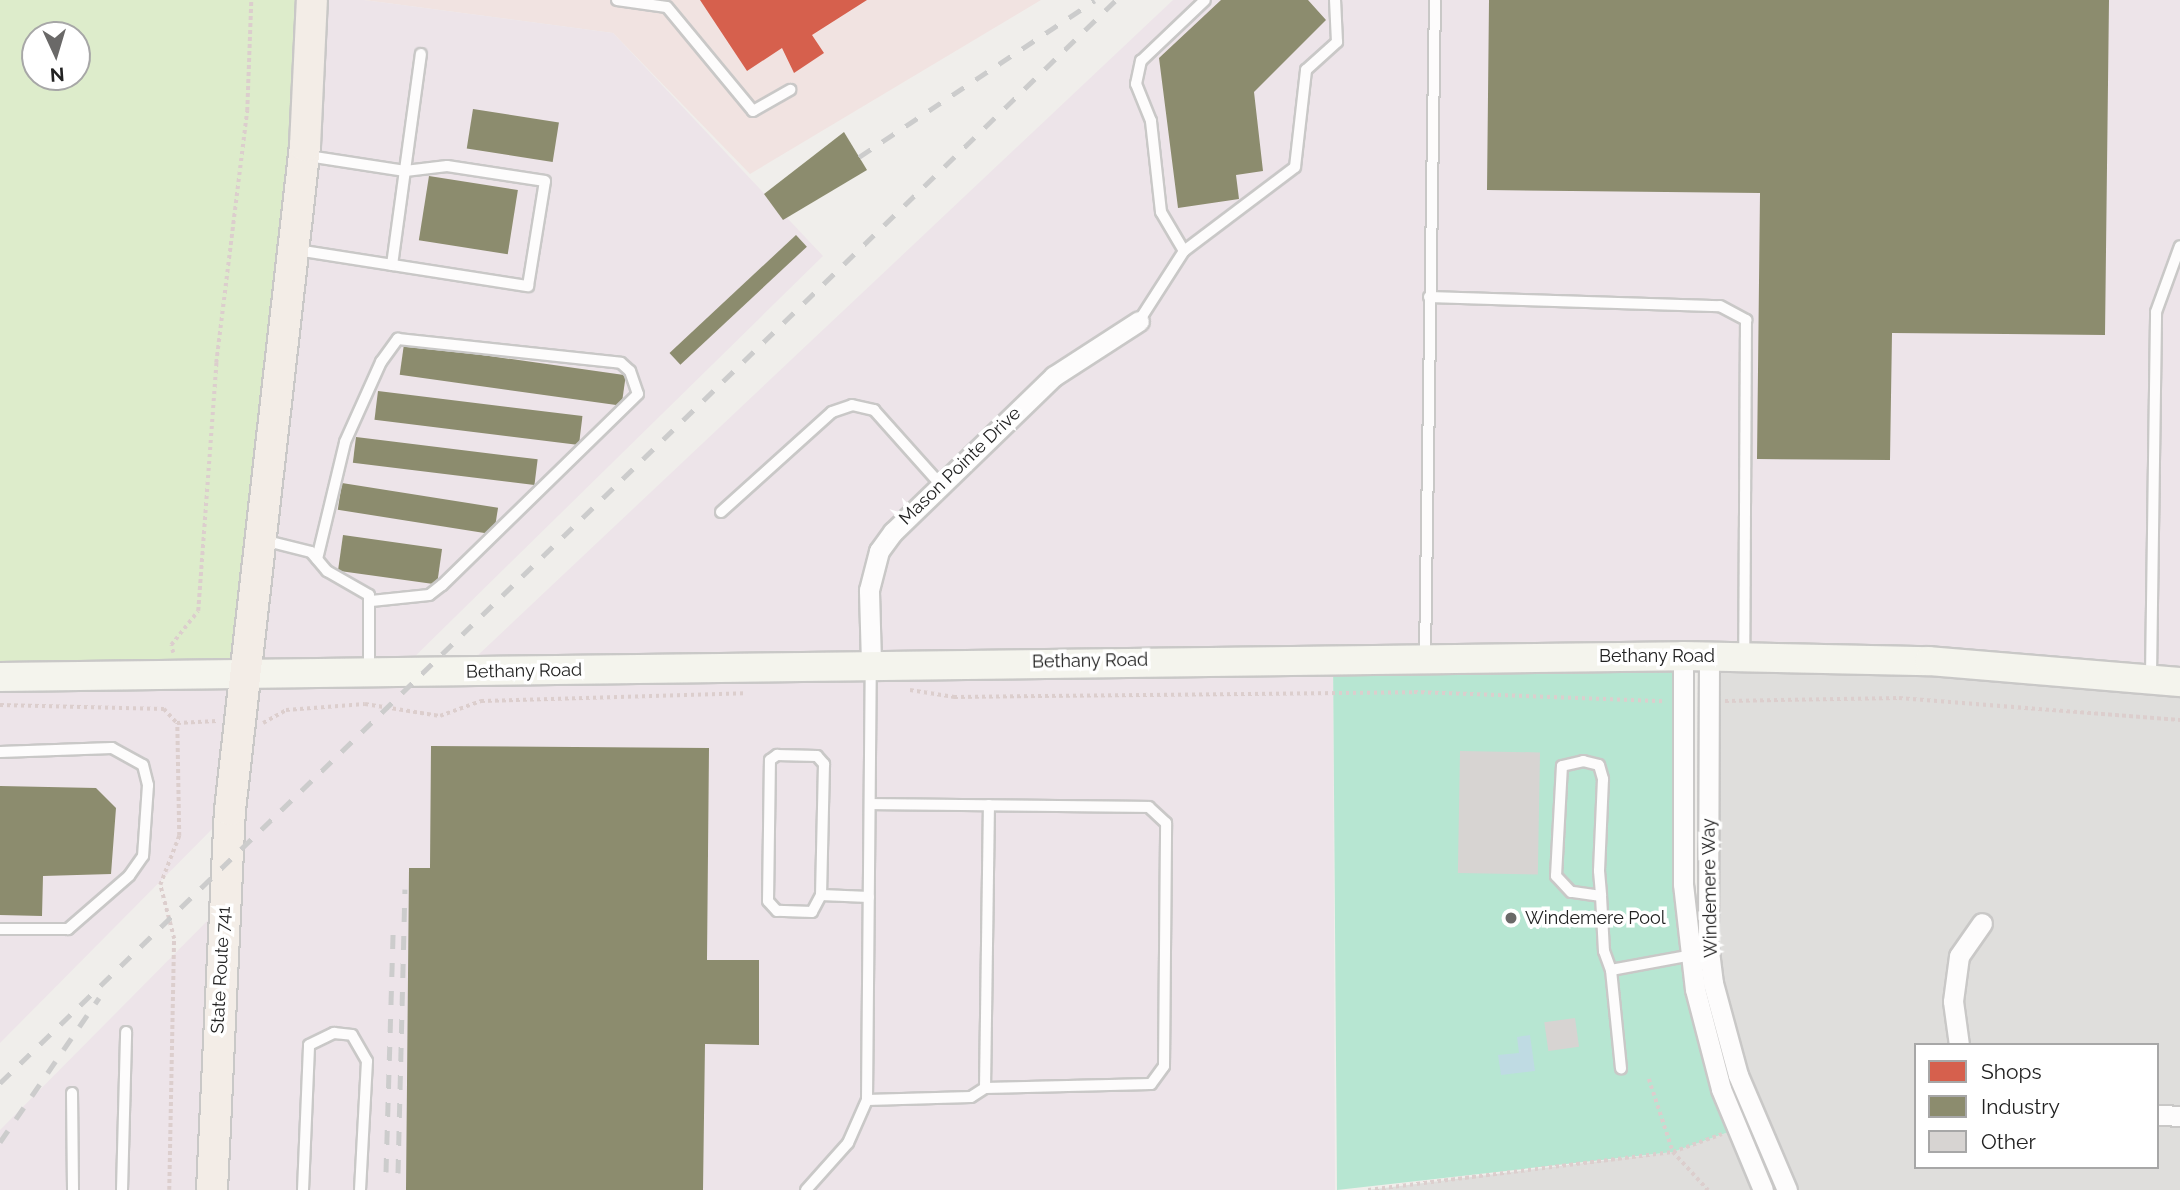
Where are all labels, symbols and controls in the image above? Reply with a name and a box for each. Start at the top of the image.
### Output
north arrow [21,21,91,91]
text: N [49,63,65,86]
street label: Mason Pointe Drive [895,403,1025,529]
street label: Bethany Road [1599,645,1715,667]
street label: Bethany Road [1032,649,1148,673]
street label: Bethany Road [466,659,582,683]
street label: Windemere Way [1698,818,1722,958]
street label: State Route 741 [207,906,235,1034]
place label: Windemere Pool [1525,907,1666,929]
marker: Windemere Pool [1503,910,1519,926]
legend [1914,1043,2159,1169]
text: Shops [1981,1059,2042,1084]
text: Industry [1981,1094,2060,1119]
text: Other [1981,1129,2036,1154]

